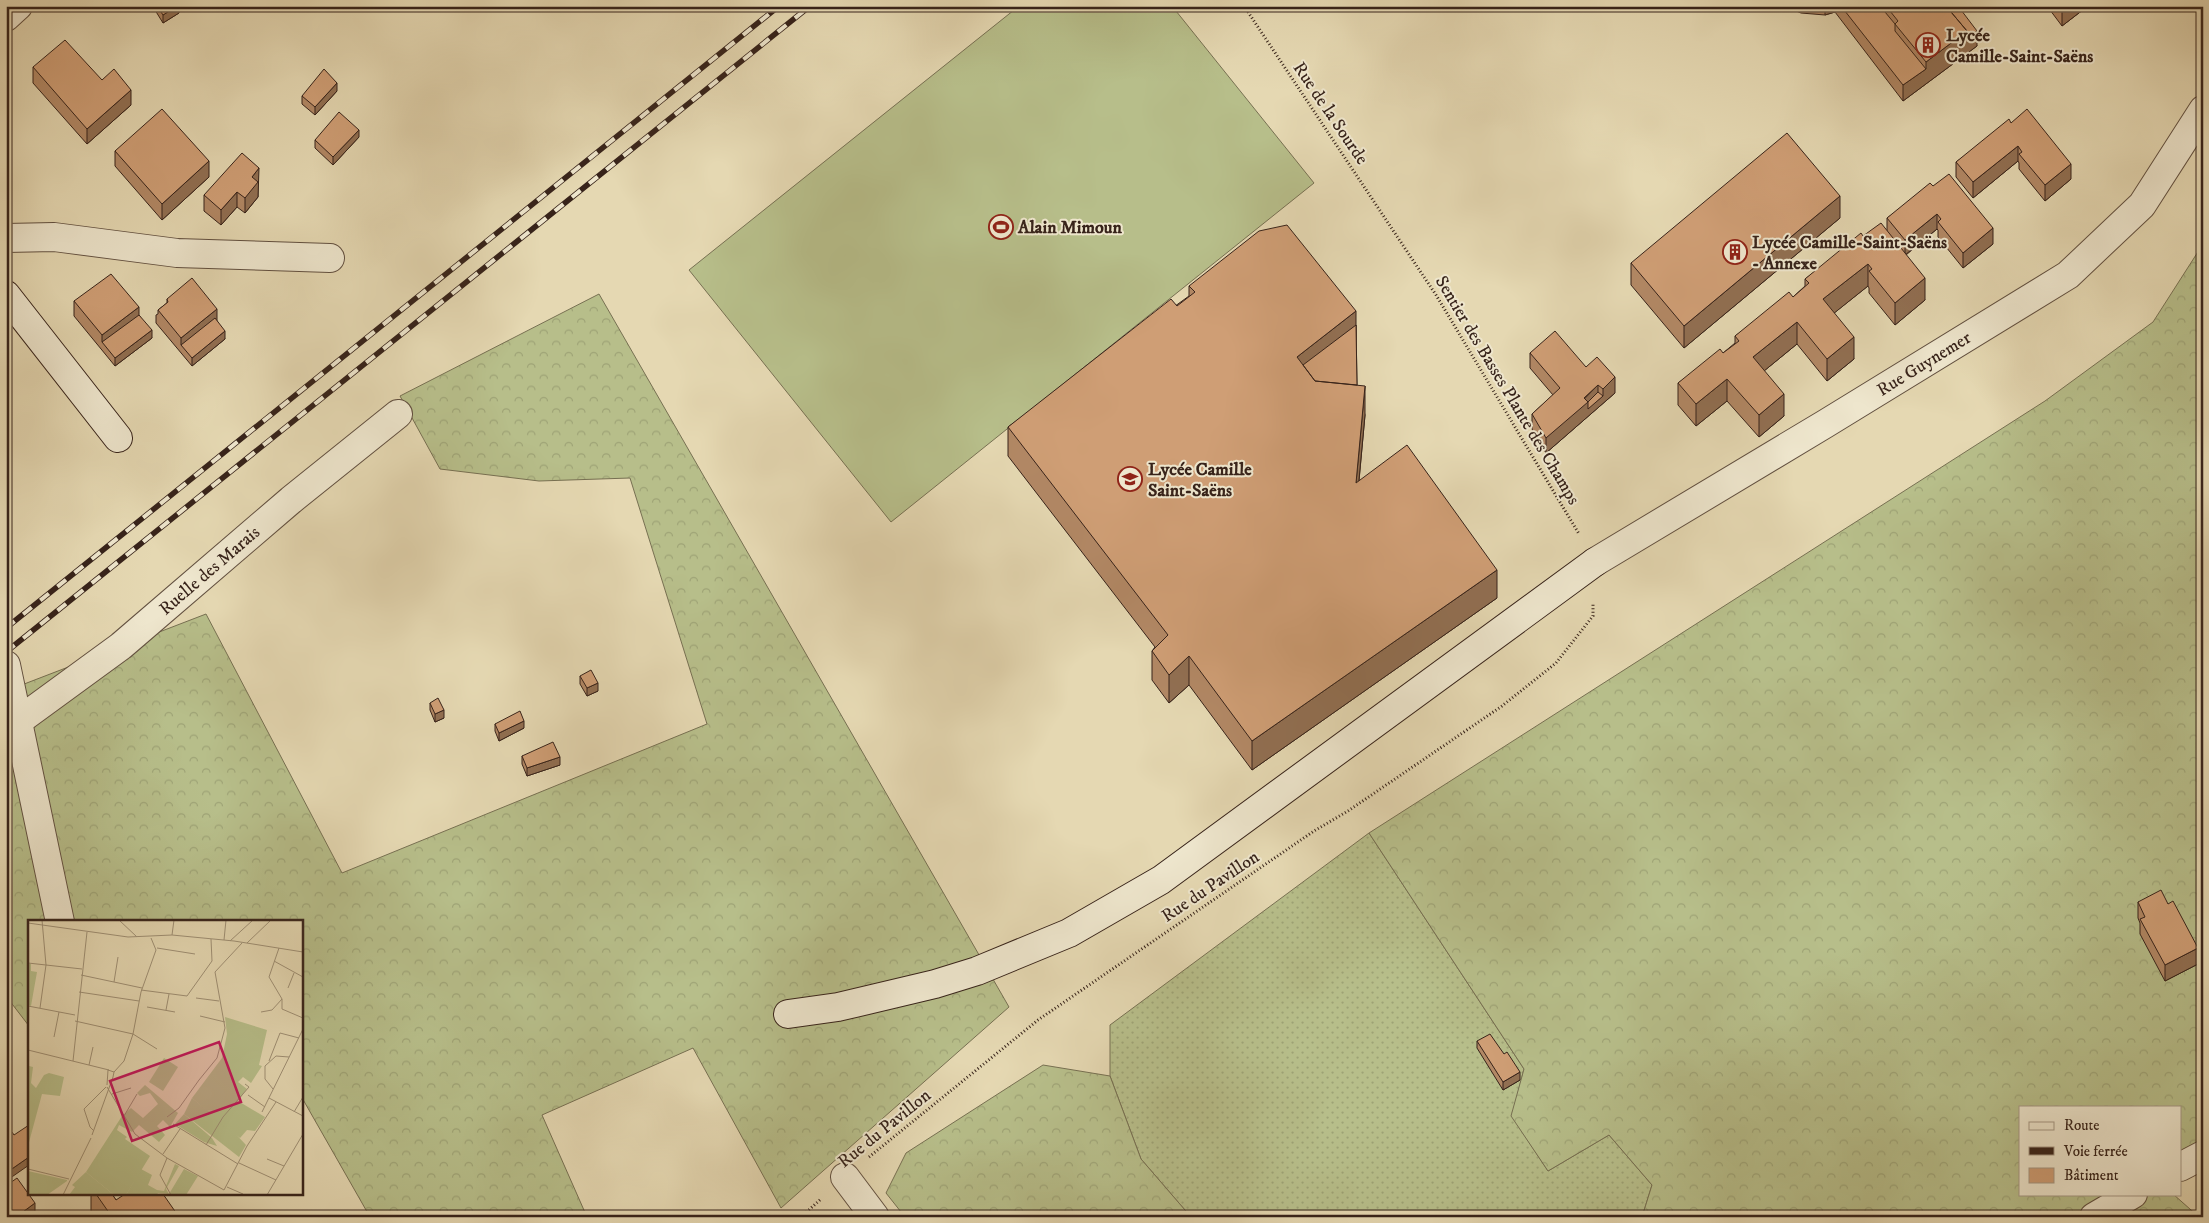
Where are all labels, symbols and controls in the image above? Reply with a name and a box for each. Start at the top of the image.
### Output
place label: Lycée Camille-Saint-Saëns [1946,25,2093,68]
building icon: Lycée Camille-Saint-Saëns [1915,32,1941,58]
street label: Rue de la Sourde [1288,58,1373,169]
sports icon: Alain Mimoun [988,214,1014,240]
place label: Alain Mimoun [1017,217,1122,239]
place label: Lycée Camille-Saint-Saëns - Annexe [1752,232,1947,275]
building icon: Lycée Camille-Saint-Saëns - Annexe [1722,239,1748,265]
street label: Sentier des Basses Plante des Champs [1430,272,1584,509]
street label: Rue Guynemer [1873,327,1976,401]
place label: Lycée Camille Saint-Saëns [1148,459,1252,502]
school or university icon: Lycée Camille Saint-Saëns [1117,466,1143,492]
street label: Ruelle des Marais [155,522,265,620]
street label: Rue du Pavillon [1158,846,1264,928]
inset map [28,920,302,1196]
street label: Rue du Pavillon [834,1084,936,1173]
legend [2019,1106,2182,1196]
text: Route [2064,1116,2099,1135]
text: Voie ferrée [2063,1142,2128,1161]
text: Bâtiment [2064,1166,2119,1185]

